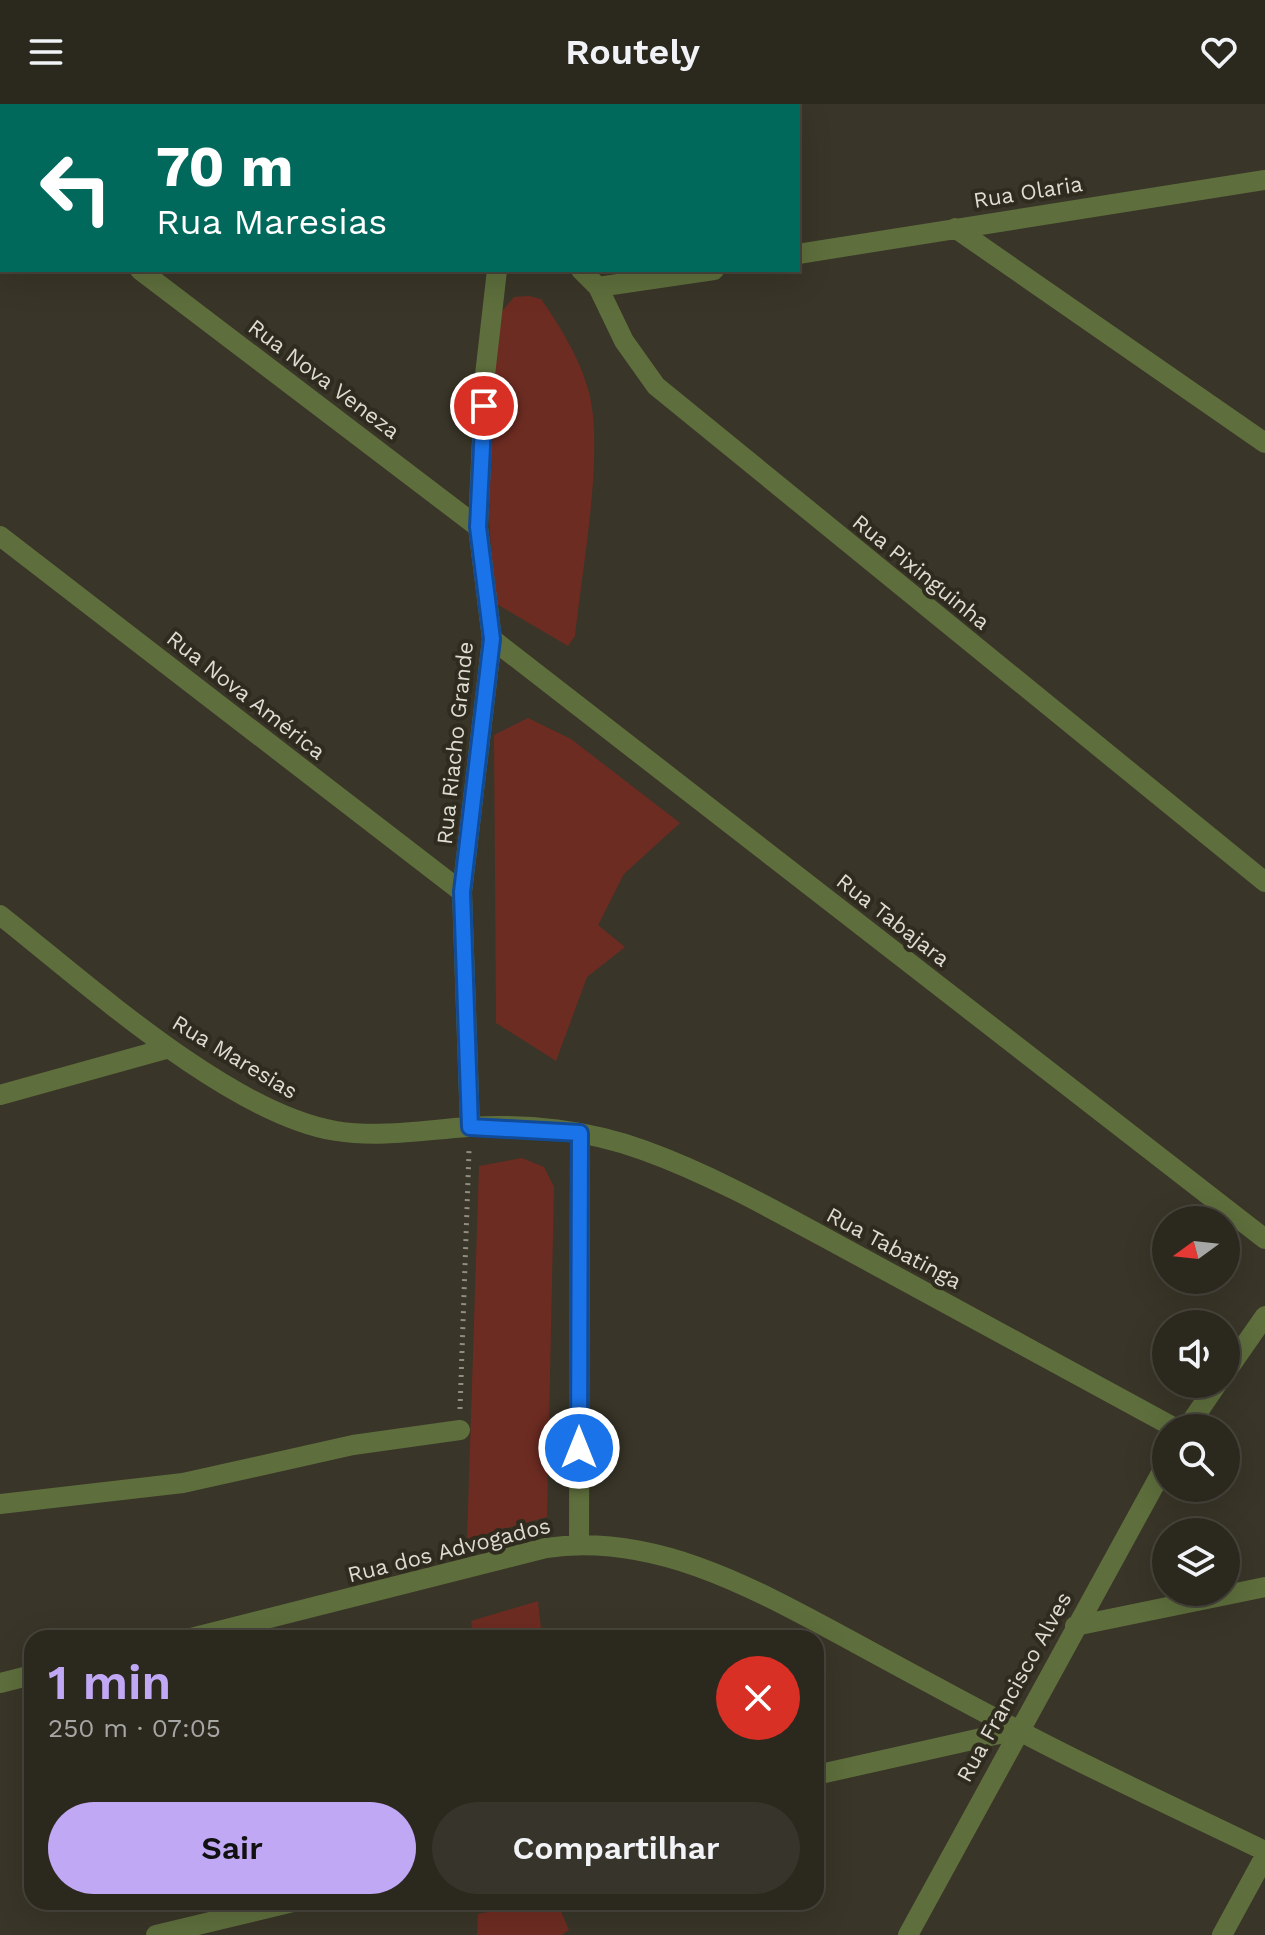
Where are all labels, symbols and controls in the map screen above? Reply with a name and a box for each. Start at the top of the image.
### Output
icon: menu [24,30,68,74]
icon: heart [1197,30,1241,74]
text: Routely [565,31,700,73]
text: 70 m [156,134,293,200]
icon: left [24,136,128,240]
street label: Rua Olaria [972,171,1084,213]
text: Rua Maresias [156,201,387,243]
street label: Rua Nova Veneza [243,314,405,444]
pin [450,372,518,440]
icon: arrive [462,384,506,428]
street label: Rua Pixinguinha [848,509,994,635]
street label: Rua Nova América [162,625,330,765]
street label: Rua Riacho Grande [432,640,478,846]
street label: Rua Tabajara [832,868,954,972]
street label: Rua Maresias [168,1010,302,1104]
street label: Rua Tabatinga [822,1202,966,1294]
north arrow [1152,1206,1240,1294]
map controls [1152,1206,1240,1606]
button: sound [1152,1310,1240,1398]
position arrow [537,1406,621,1490]
button: search [1152,1414,1240,1502]
street label: Rua dos Advogados [345,1513,553,1587]
button: layers [1152,1518,1240,1606]
street label: Rua Francisco Alves [951,1588,1077,1786]
text: 1 min [48,1654,171,1711]
button: close [716,1656,800,1740]
text: 250 m · 07:05 [48,1713,221,1743]
button: Sair [48,1802,416,1894]
button: Compartilhar [432,1802,800,1894]

